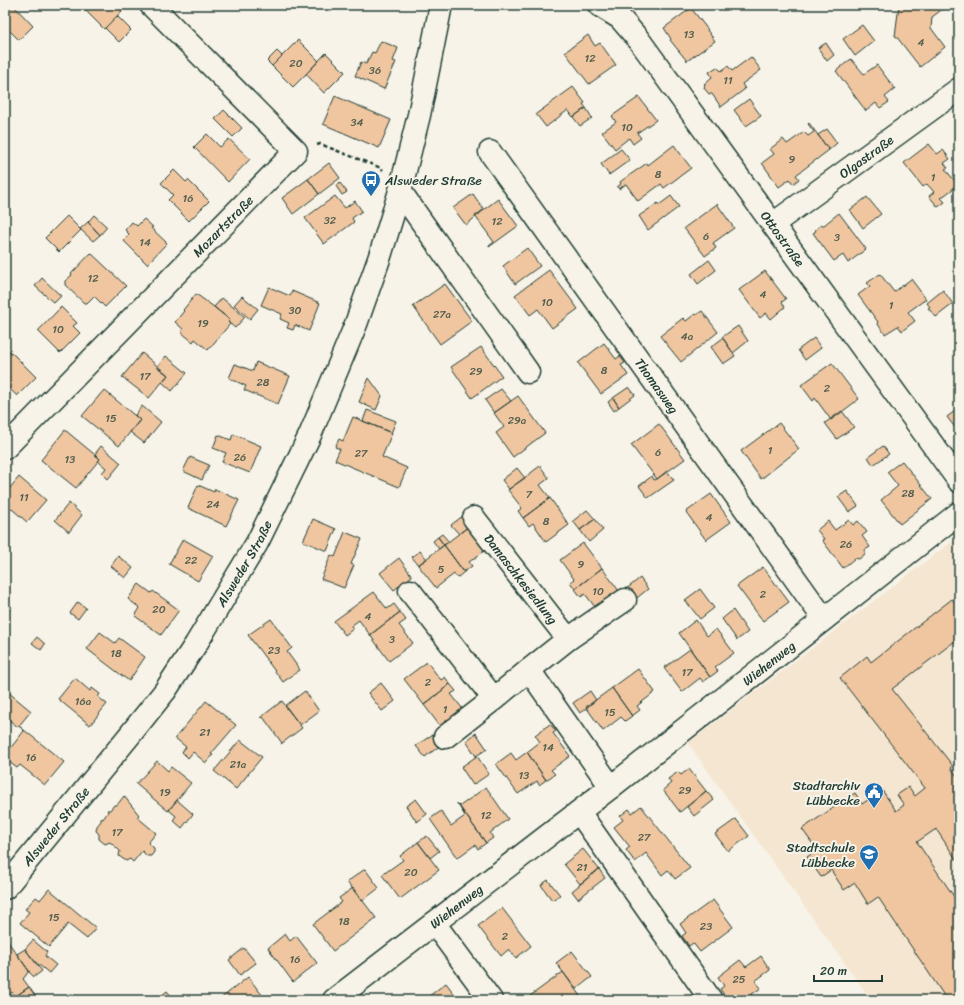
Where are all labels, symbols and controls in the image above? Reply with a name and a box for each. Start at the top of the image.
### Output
house number: 13 [684,25,694,44]
house number: 4 [918,33,925,52]
house number: 12 [584,49,596,68]
house number: 20 [289,54,303,73]
house number: 36 [369,61,381,80]
house number: 11 [723,71,733,90]
house number: 34 [351,113,364,132]
house number: 10 [621,118,633,137]
street label: Olgastraße [834,129,899,185]
house number: 9 [789,150,796,169]
house number: 8 [655,165,662,184]
house number: 1 [931,168,936,187]
bus stop icon: Alsweder Straße [360,169,382,197]
place label: Alsweder Straße [384,169,482,192]
house number: 16 [183,189,193,208]
street label: Mozartstraße [187,189,259,263]
street label: Ottostraße [754,206,811,272]
house number: 32 [324,211,337,230]
house number: 12 [491,212,503,231]
house number: 6 [703,227,709,246]
house number: 3 [834,228,840,247]
house number: 14 [139,233,151,252]
house number: 12 [87,269,99,288]
house number: 4 [760,285,767,304]
house number: 10 [541,293,553,312]
house number: 1 [889,296,894,315]
house number: 30 [289,301,302,320]
house number: 27a [433,305,452,324]
house number: 19 [197,314,209,333]
house number: 10 [52,320,64,339]
house number: 4a [681,327,694,346]
street label: Thomasweg [628,353,685,419]
house number: 8 [601,361,608,380]
house number: 29 [469,362,483,381]
house number: 17 [140,367,151,386]
house number: 28 [257,373,270,392]
house number: 2 [824,379,831,398]
house number: 15 [105,409,117,428]
house number: 29a [508,411,527,430]
house number: 1 [768,441,773,460]
house number: 6 [655,443,661,462]
house number: 27 [355,444,368,463]
house number: 26 [234,448,246,467]
house number: 13 [65,450,75,469]
house number: 28 [902,484,915,503]
house number: 7 [526,485,533,504]
house number: 11 [19,488,29,507]
house number: 24 [206,495,220,514]
house number: 4 [706,508,713,527]
house number: 8 [543,512,550,531]
street label: Alsweder Straße [210,516,279,612]
street label: Damaschkesiedlung [478,529,564,630]
house number: 26 [840,535,852,554]
house number: 22 [185,551,198,570]
house number: 9 [578,555,585,574]
house number: 5 [438,560,445,579]
house number: 10 [592,582,604,601]
house number: 2 [760,585,767,604]
house number: 20 [152,600,166,619]
house number: 4 [365,607,372,626]
house number: 3 [389,630,395,649]
street label: Wiehenweg [737,635,801,692]
house number: 23 [268,641,280,660]
house number: 18 [110,644,122,663]
house number: 17 [682,663,693,682]
house number: 2 [425,673,432,692]
house number: 16a [75,692,92,711]
house number: 1 [443,700,448,719]
house number: 15 [604,703,616,722]
house number: 21 [199,723,211,742]
house number: 14 [542,738,554,757]
house number: 16 [26,748,36,767]
house number: 21a [230,755,247,774]
house number: 13 [519,766,529,785]
place label: Stadtarchiv Lübbecke [793,774,861,812]
street label: Alsweder Straße [16,781,96,872]
house number: 29 [678,781,692,800]
public building icon: Stadtarchiv Lübbecke [863,781,885,809]
house number: 19 [159,783,171,802]
house number: 12 [480,806,492,825]
house number: 17 [112,823,123,842]
house number: 27 [638,828,651,847]
place label: Stadtschule Lübbecke [786,836,855,874]
school or university icon: Stadtschule Lübbecke [858,843,880,871]
house number: 21 [576,858,588,877]
house number: 20 [404,863,418,882]
street label: Wiehenweg [425,878,489,935]
house number: 15 [48,908,60,927]
house number: 18 [338,912,350,931]
house number: 23 [700,917,712,936]
house number: 2 [502,927,509,946]
house number: 16 [290,950,300,969]
scale bar [814,957,882,983]
text: 20 m [820,960,847,982]
house number: 25 [732,970,746,989]

